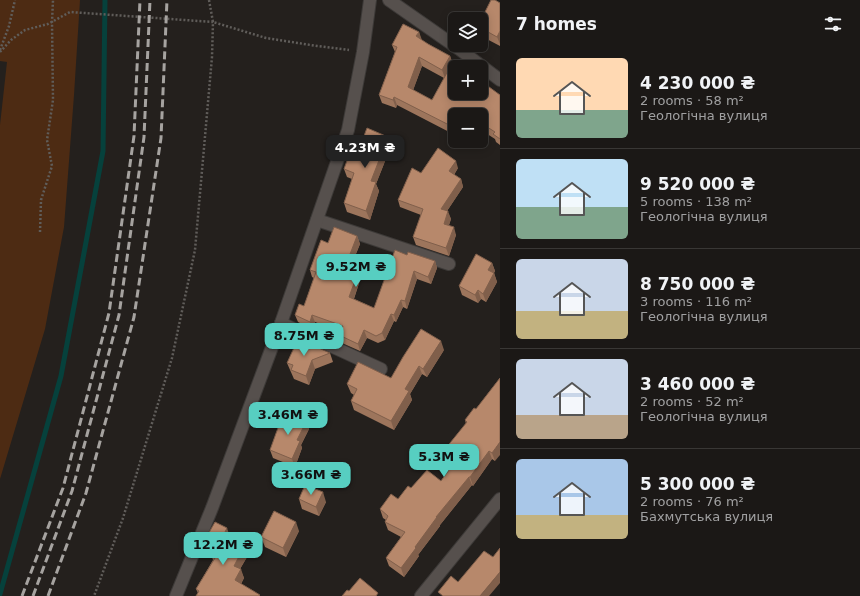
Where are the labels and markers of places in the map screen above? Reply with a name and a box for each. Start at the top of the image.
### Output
pin: 4.23M ₴ [328,135,402,169]
pin: 9.52M ₴ [319,254,393,288]
pin: 8.75M ₴ [267,323,341,357]
pin: 3.46M ₴ [251,402,325,436]
pin: 5.3M ₴ [411,444,477,478]
pin: 3.66M ₴ [274,462,348,496]
pin: 12.2M ₴ [186,532,260,566]

